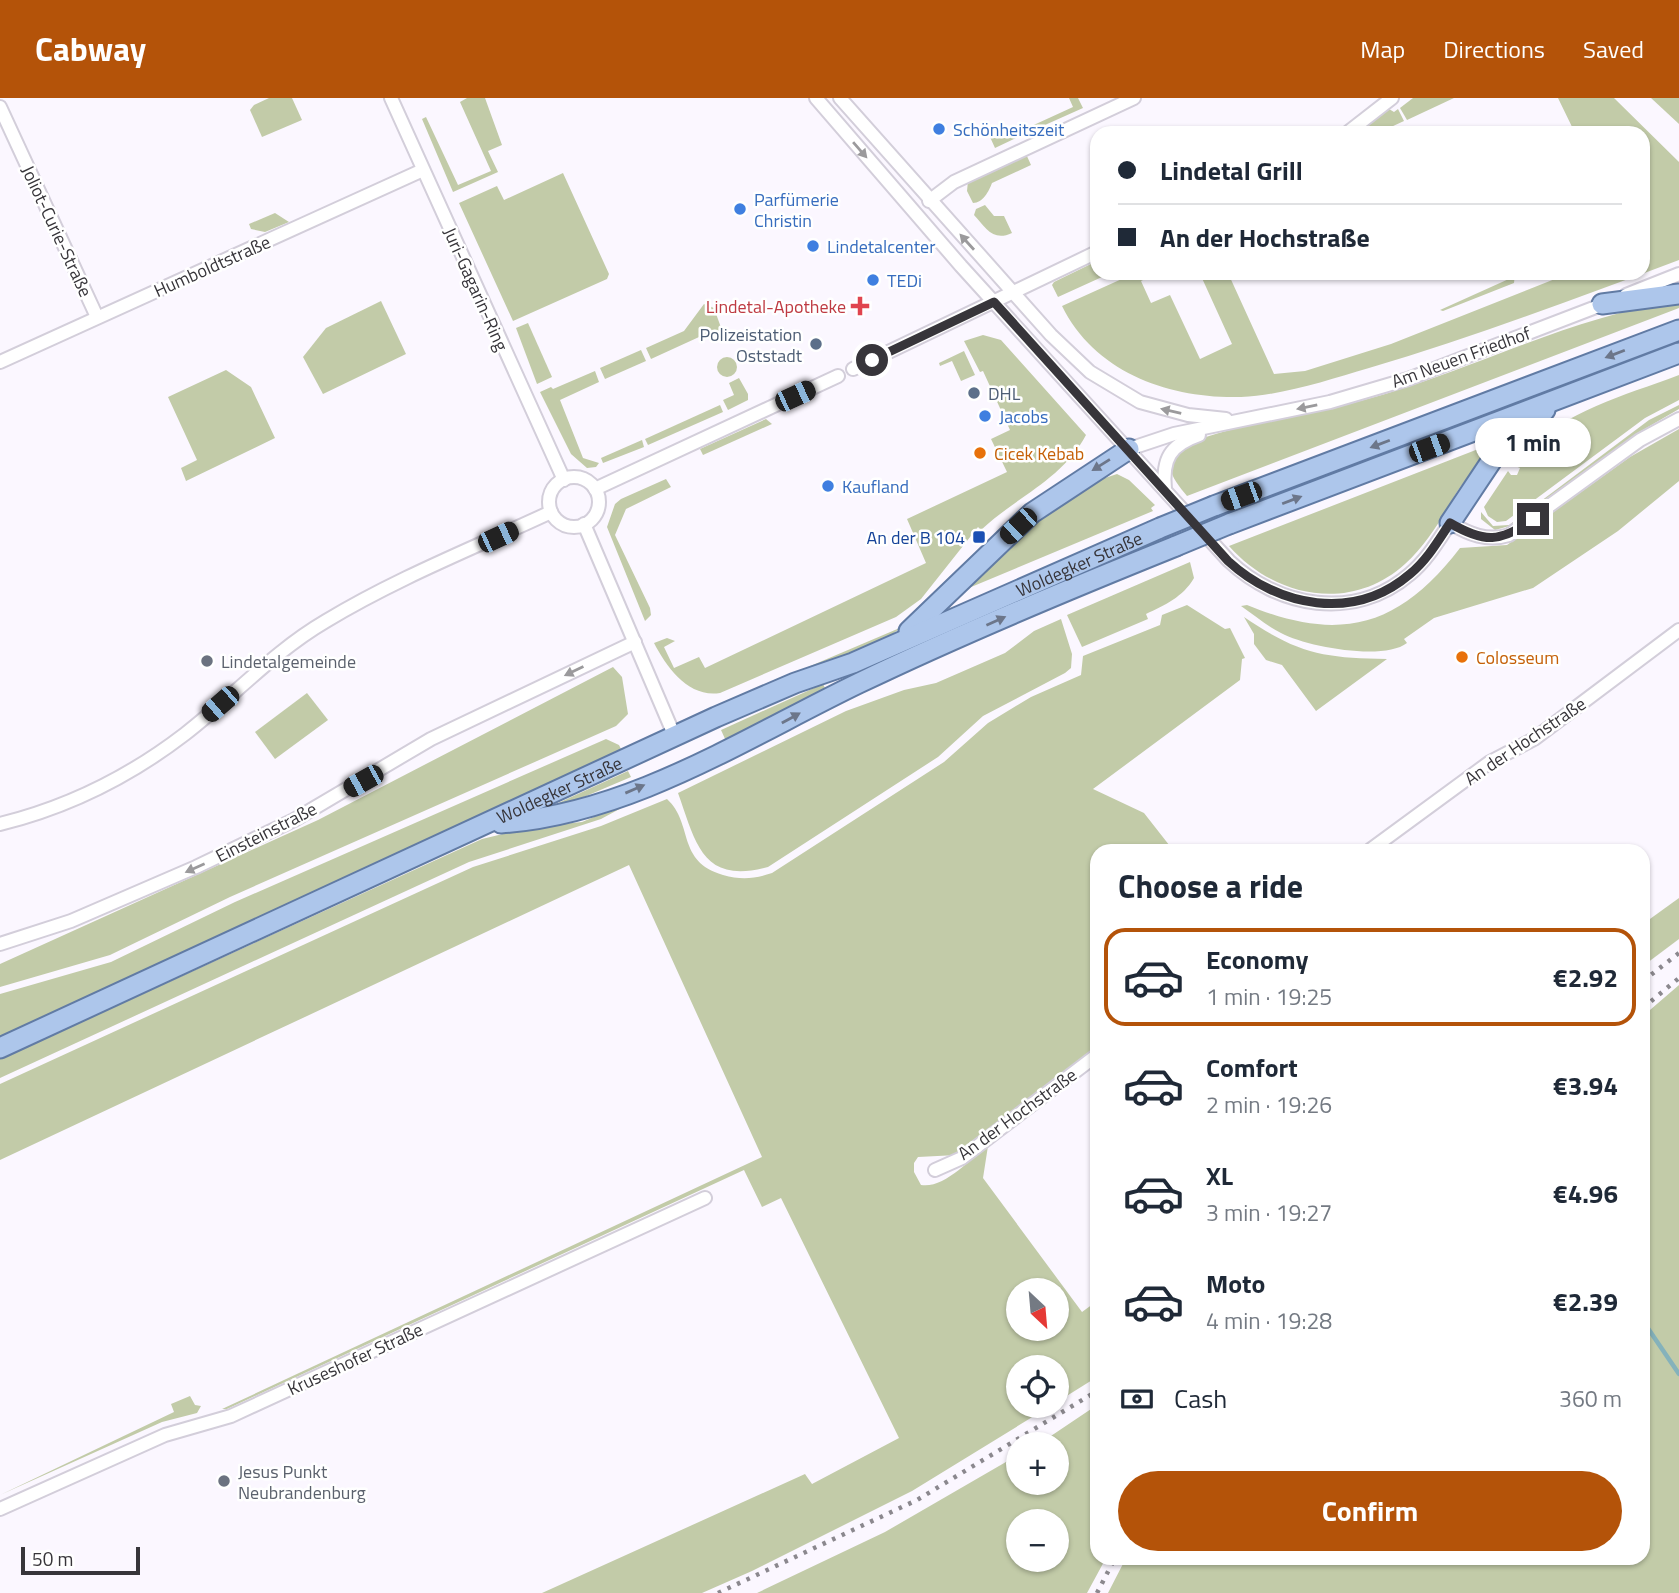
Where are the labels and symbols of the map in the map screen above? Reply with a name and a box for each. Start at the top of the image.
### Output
place label: Schönheitszeit [953,116,1065,143]
marker: Schönheitszeit [931,121,947,137]
one-way arrow [852,141,868,159]
street label: Joliot-Curie-Straße [15,161,99,301]
place label: Parfümerie Christin [754,186,839,234]
marker: Parfümerie Christin [732,201,748,217]
street label: Juri-Gagarin-Ring [437,223,515,355]
street label: Humboldtstraße [149,228,275,304]
place label: Lindetalcenter [827,233,935,260]
one-way arrow [959,233,975,251]
marker: Lindetalcenter [805,238,821,254]
place label: TEDi [887,267,922,294]
marker: TEDi [865,272,881,288]
place label: Lindetal-Apotheke [706,293,846,320]
marker: Lindetal-Apotheke [852,298,868,314]
street label: Am Neuen Friedhof [1388,319,1534,395]
place label: Polizeistation Oststadt [699,321,803,369]
marker: Polizeistation Oststadt [808,336,824,352]
route start [856,344,888,376]
one-way arrow [1605,349,1626,360]
car [772,378,819,414]
place label: DHL [988,380,1021,407]
marker: DHL [966,385,982,401]
one-way arrow [1296,402,1318,413]
place label: Jacobs [999,403,1048,430]
one-way arrow [1159,405,1181,416]
marker: Jacobs [977,408,993,424]
callout: 1 min [1475,418,1591,466]
car [1406,431,1453,465]
one-way arrow [1369,439,1390,450]
place label: Cicek Kebab [994,440,1084,467]
marker: Cicek Kebab [972,445,988,461]
one-way arrow [1092,459,1111,472]
place label: Kaufland [842,473,909,500]
marker: Kaufland [820,478,836,494]
car [1218,479,1265,513]
one-way arrow [1282,494,1303,505]
route end [1517,503,1549,535]
car [996,504,1041,548]
car [475,519,522,555]
place label: An der B 104 [867,524,965,551]
street label: Woldegker Straße [1012,524,1146,603]
marker: An der B 104 [971,529,987,545]
one-way arrow [986,615,1007,626]
place label: Colosseum [1476,644,1559,671]
place label: Lindetalgemeinde [221,648,356,675]
marker: Colosseum [1454,649,1470,665]
marker: Lindetalgemeinde [199,653,215,669]
one-way arrow [563,666,584,677]
car [198,682,243,726]
street label: An der Hochstraße [1459,690,1591,792]
one-way arrow [781,712,801,724]
street label: Woldegker Straße [492,749,626,830]
car [340,762,387,800]
one-way arrow [625,784,646,795]
street label: Einsteinstraße [211,795,321,869]
one-way arrow [185,862,205,874]
street label: An der Hochstraße [952,1061,1082,1167]
north arrow [1006,1278,1069,1340]
street label: Kruseshofer Straße [283,1316,427,1402]
place label: Jesus Punkt Neubrandenburg [238,1458,366,1506]
marker: Jesus Punkt Neubrandenburg [216,1473,232,1489]
scale bar [21,1544,140,1576]

